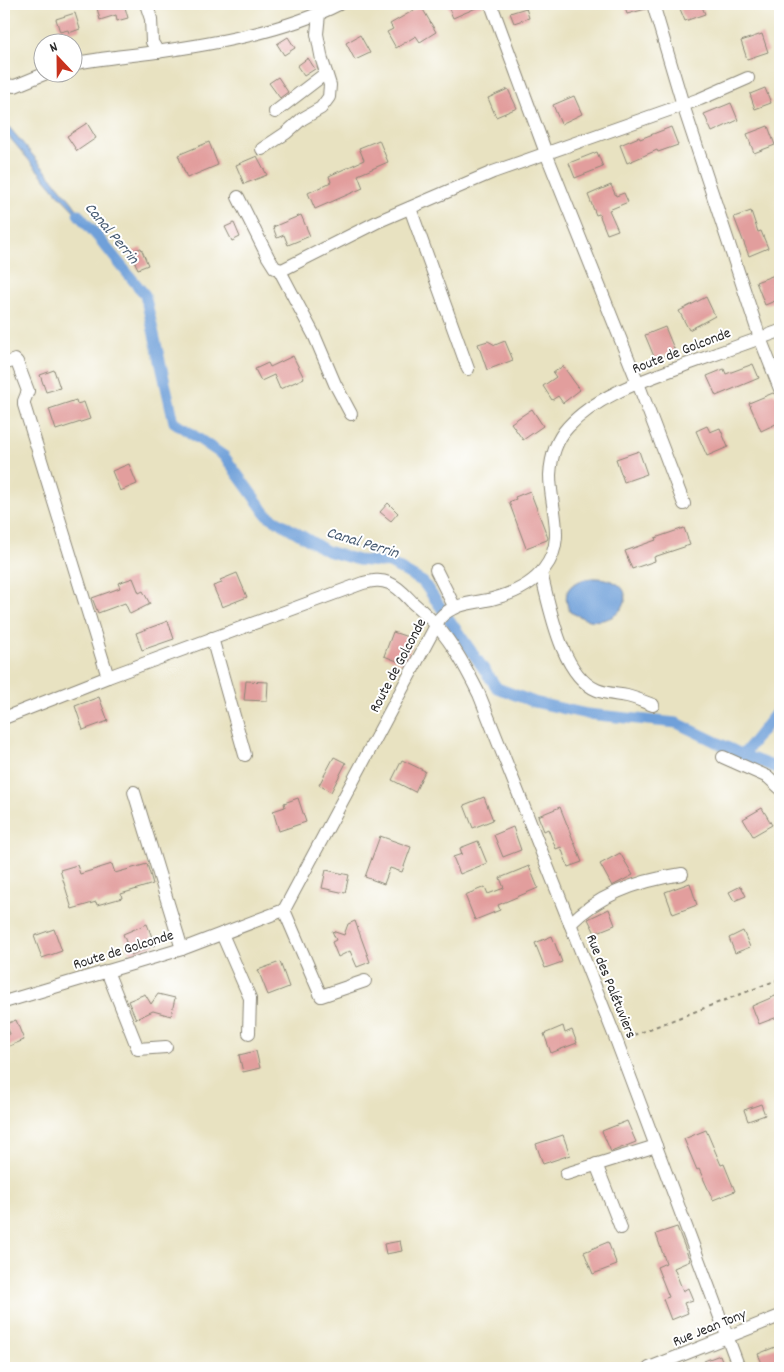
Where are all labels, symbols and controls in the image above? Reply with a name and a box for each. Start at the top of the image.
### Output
north arrow [32,32,82,82]
text: N [47,37,61,58]
water label: Canal Perrin [78,198,144,270]
street label: Route de Golconde [629,323,735,381]
water label: Canal Perrin [323,522,402,565]
street label: Route de Golconde [365,614,433,717]
street label: Route de Golconde [71,925,177,977]
street label: Rue des Palétuviers [579,931,641,1042]
street label: Rue Jean Tony [670,1304,751,1354]

